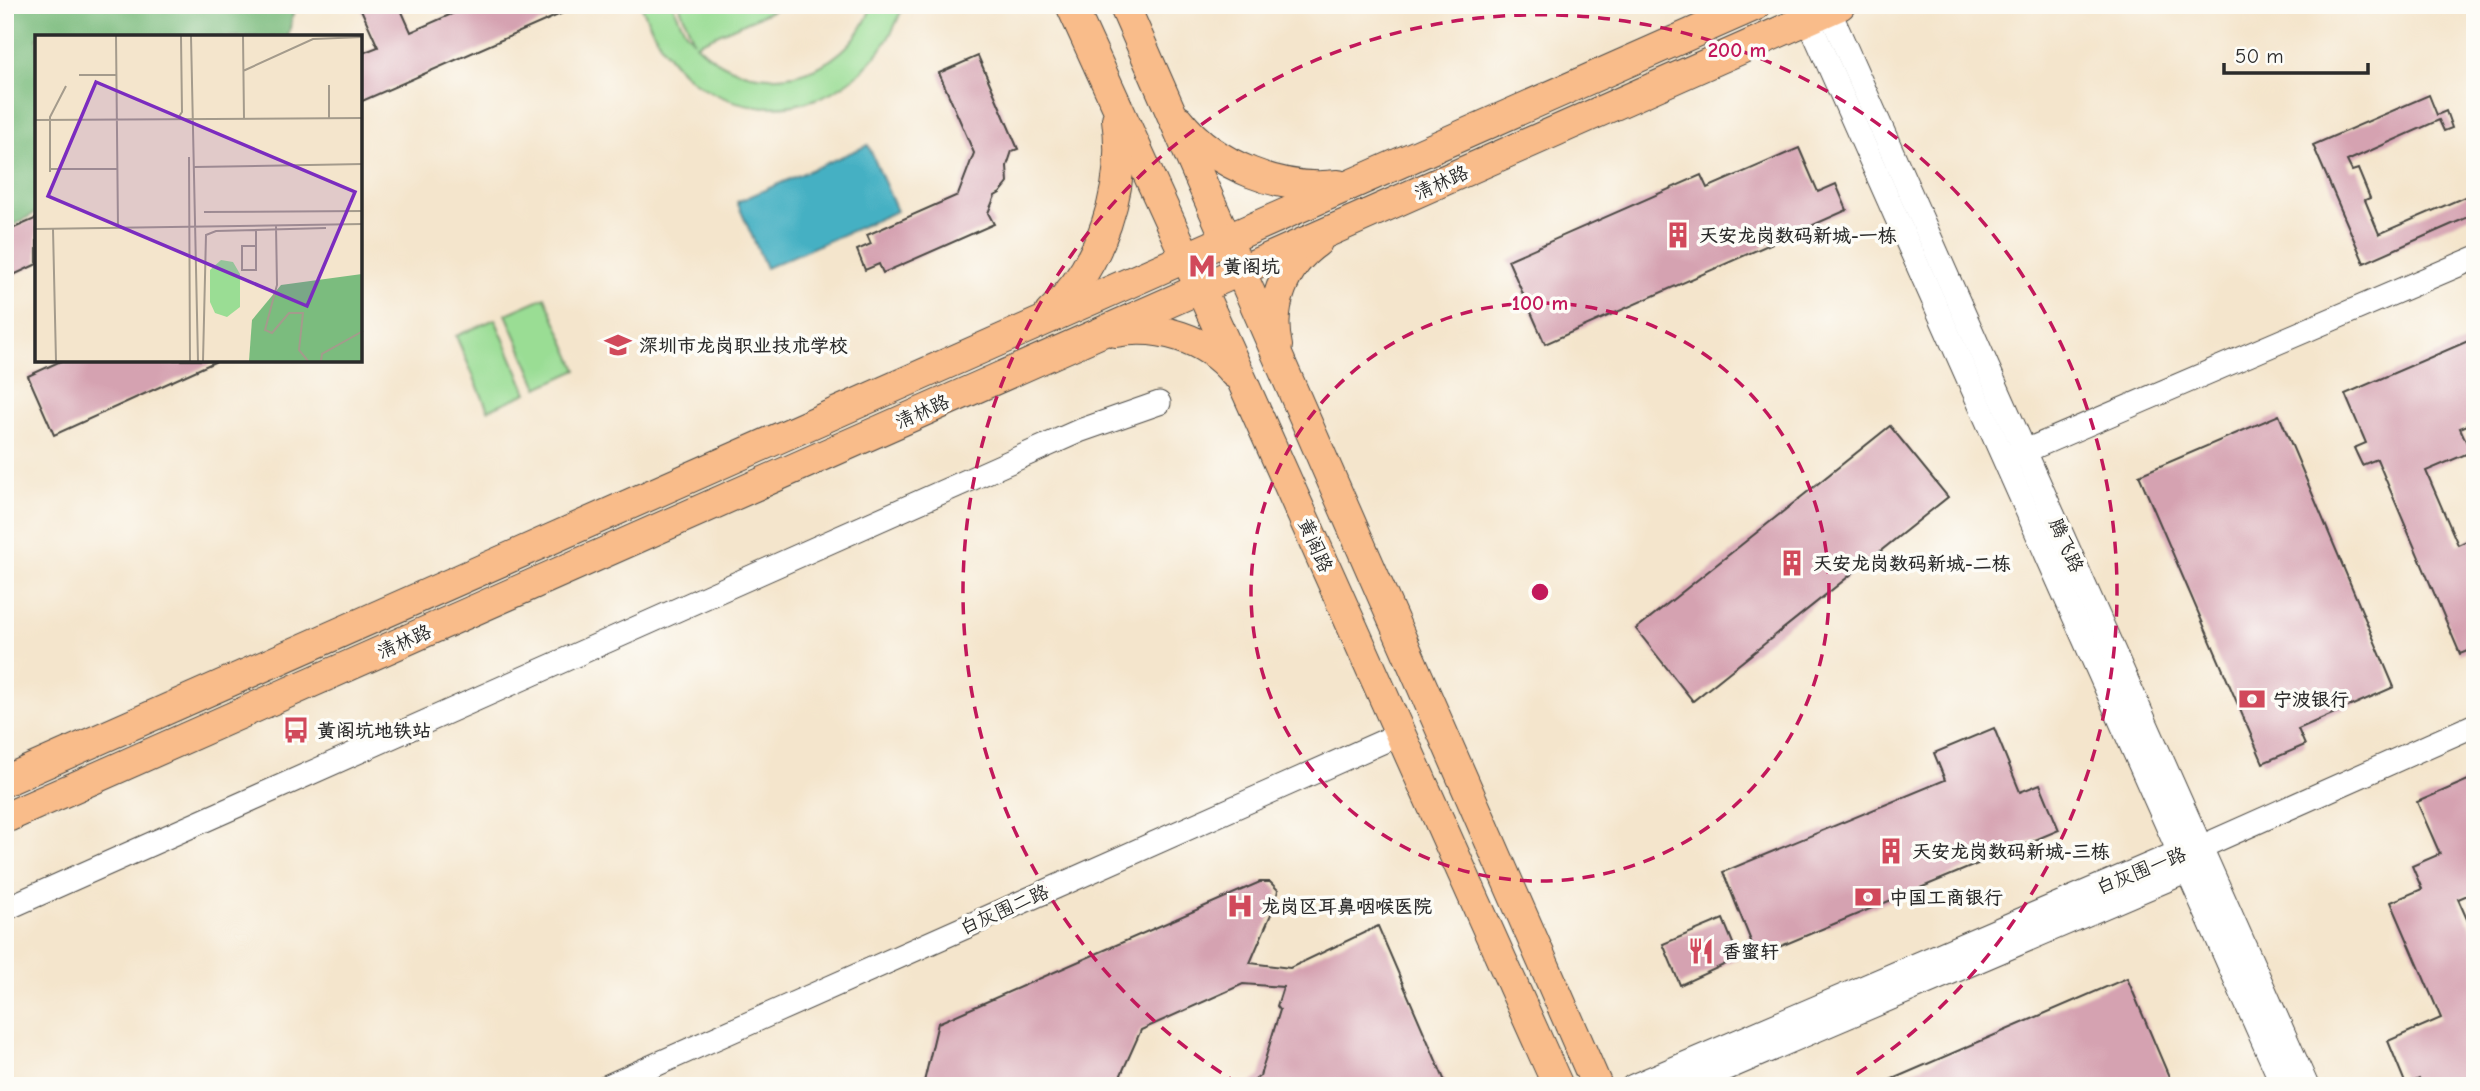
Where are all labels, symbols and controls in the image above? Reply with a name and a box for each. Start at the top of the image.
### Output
scale bar [2224,32,2368,76]
inset map [35,35,362,362]
text: 200 m [1708,38,1766,62]
text: 50 m [2235,44,2284,68]
street label: 清林路 [1411,161,1472,205]
building icon: 天安龙岗数码新城-一栋 [1663,220,1693,250]
place label: 天安龙岗数码新城-一栋 [1699,225,1897,247]
metro station icon: 黄阁坑 [1187,251,1217,281]
place label: 黄阁坑 [1223,256,1280,278]
text: 100 m [1512,291,1568,315]
school or university icon: 深圳市龙岗职业技术学校 [603,330,633,360]
place label: 深圳市龙岗职业技术学校 [639,335,848,357]
street label: 清林路 [892,390,953,434]
street label: 黄阁路 [1293,515,1337,576]
street label: 腾飞路 [2044,515,2088,576]
building icon: 天安龙岗数码新城-二栋 [1777,548,1807,578]
place label: 天安龙岗数码新城-二栋 [1813,553,2011,575]
centre of rings [1528,580,1552,604]
street label: 清林路 [374,620,435,664]
bank icon: 宁波银行 [2237,684,2267,714]
place label: 宁波银行 [2273,689,2349,711]
bus stop icon: 黄阁坑地铁站 [281,715,311,745]
place label: 黄阁坑地铁站 [317,720,431,742]
building icon: 天安龙岗数码新城-三栋 [1876,836,1906,866]
place label: 天安龙岗数码新城-三栋 [1912,841,2110,863]
street label: 白灰围一路 [2093,843,2190,899]
street label: 白灰围二路 [957,881,1052,939]
bank icon: 中国工商银行 [1853,882,1883,912]
place label: 中国工商银行 [1889,887,2003,909]
hospital icon: 龙岗区耳鼻咽喉医院 [1225,891,1255,921]
place label: 龙岗区耳鼻咽喉医院 [1261,896,1432,918]
restaurant icon: 香蜜轩 [1686,936,1716,966]
place label: 香蜜轩 [1722,941,1779,963]

